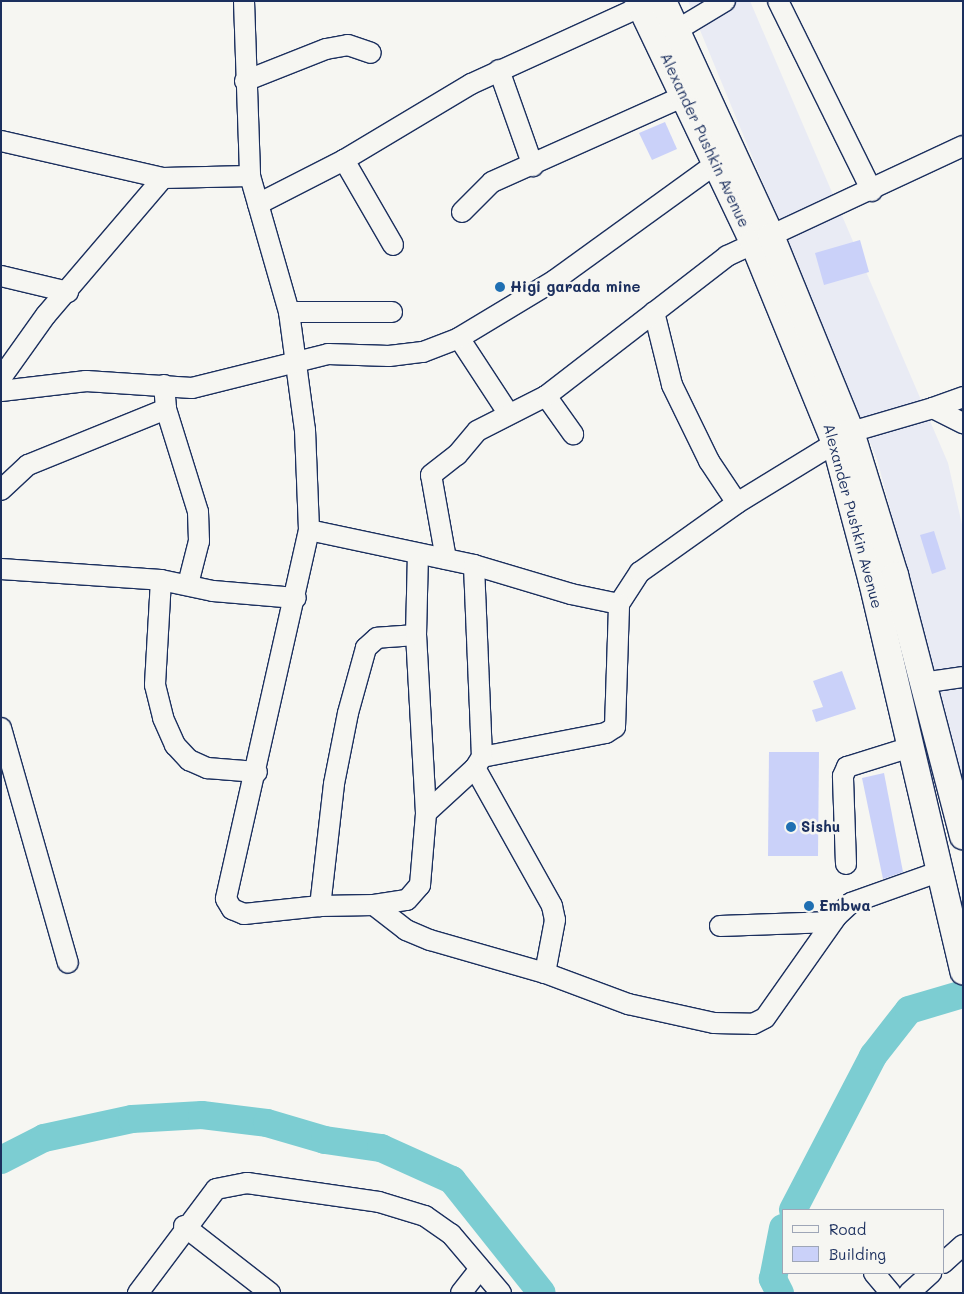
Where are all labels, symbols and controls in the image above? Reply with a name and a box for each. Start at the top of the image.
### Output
street label: Alexander Pushkin Avenue [657,50,753,230]
place label: Higi garada mine [510,278,640,296]
marker: Higi garada mine [494,281,506,293]
street label: Alexander Pushkin Avenue [820,422,886,610]
place label: Sishu [801,818,840,836]
marker: Sishu [785,821,797,833]
place label: Embwa [819,897,871,915]
marker: Embwa [803,900,815,912]
legend [782,1209,944,1274]
text: Road [829,1219,866,1239]
text: Building [829,1244,886,1264]

